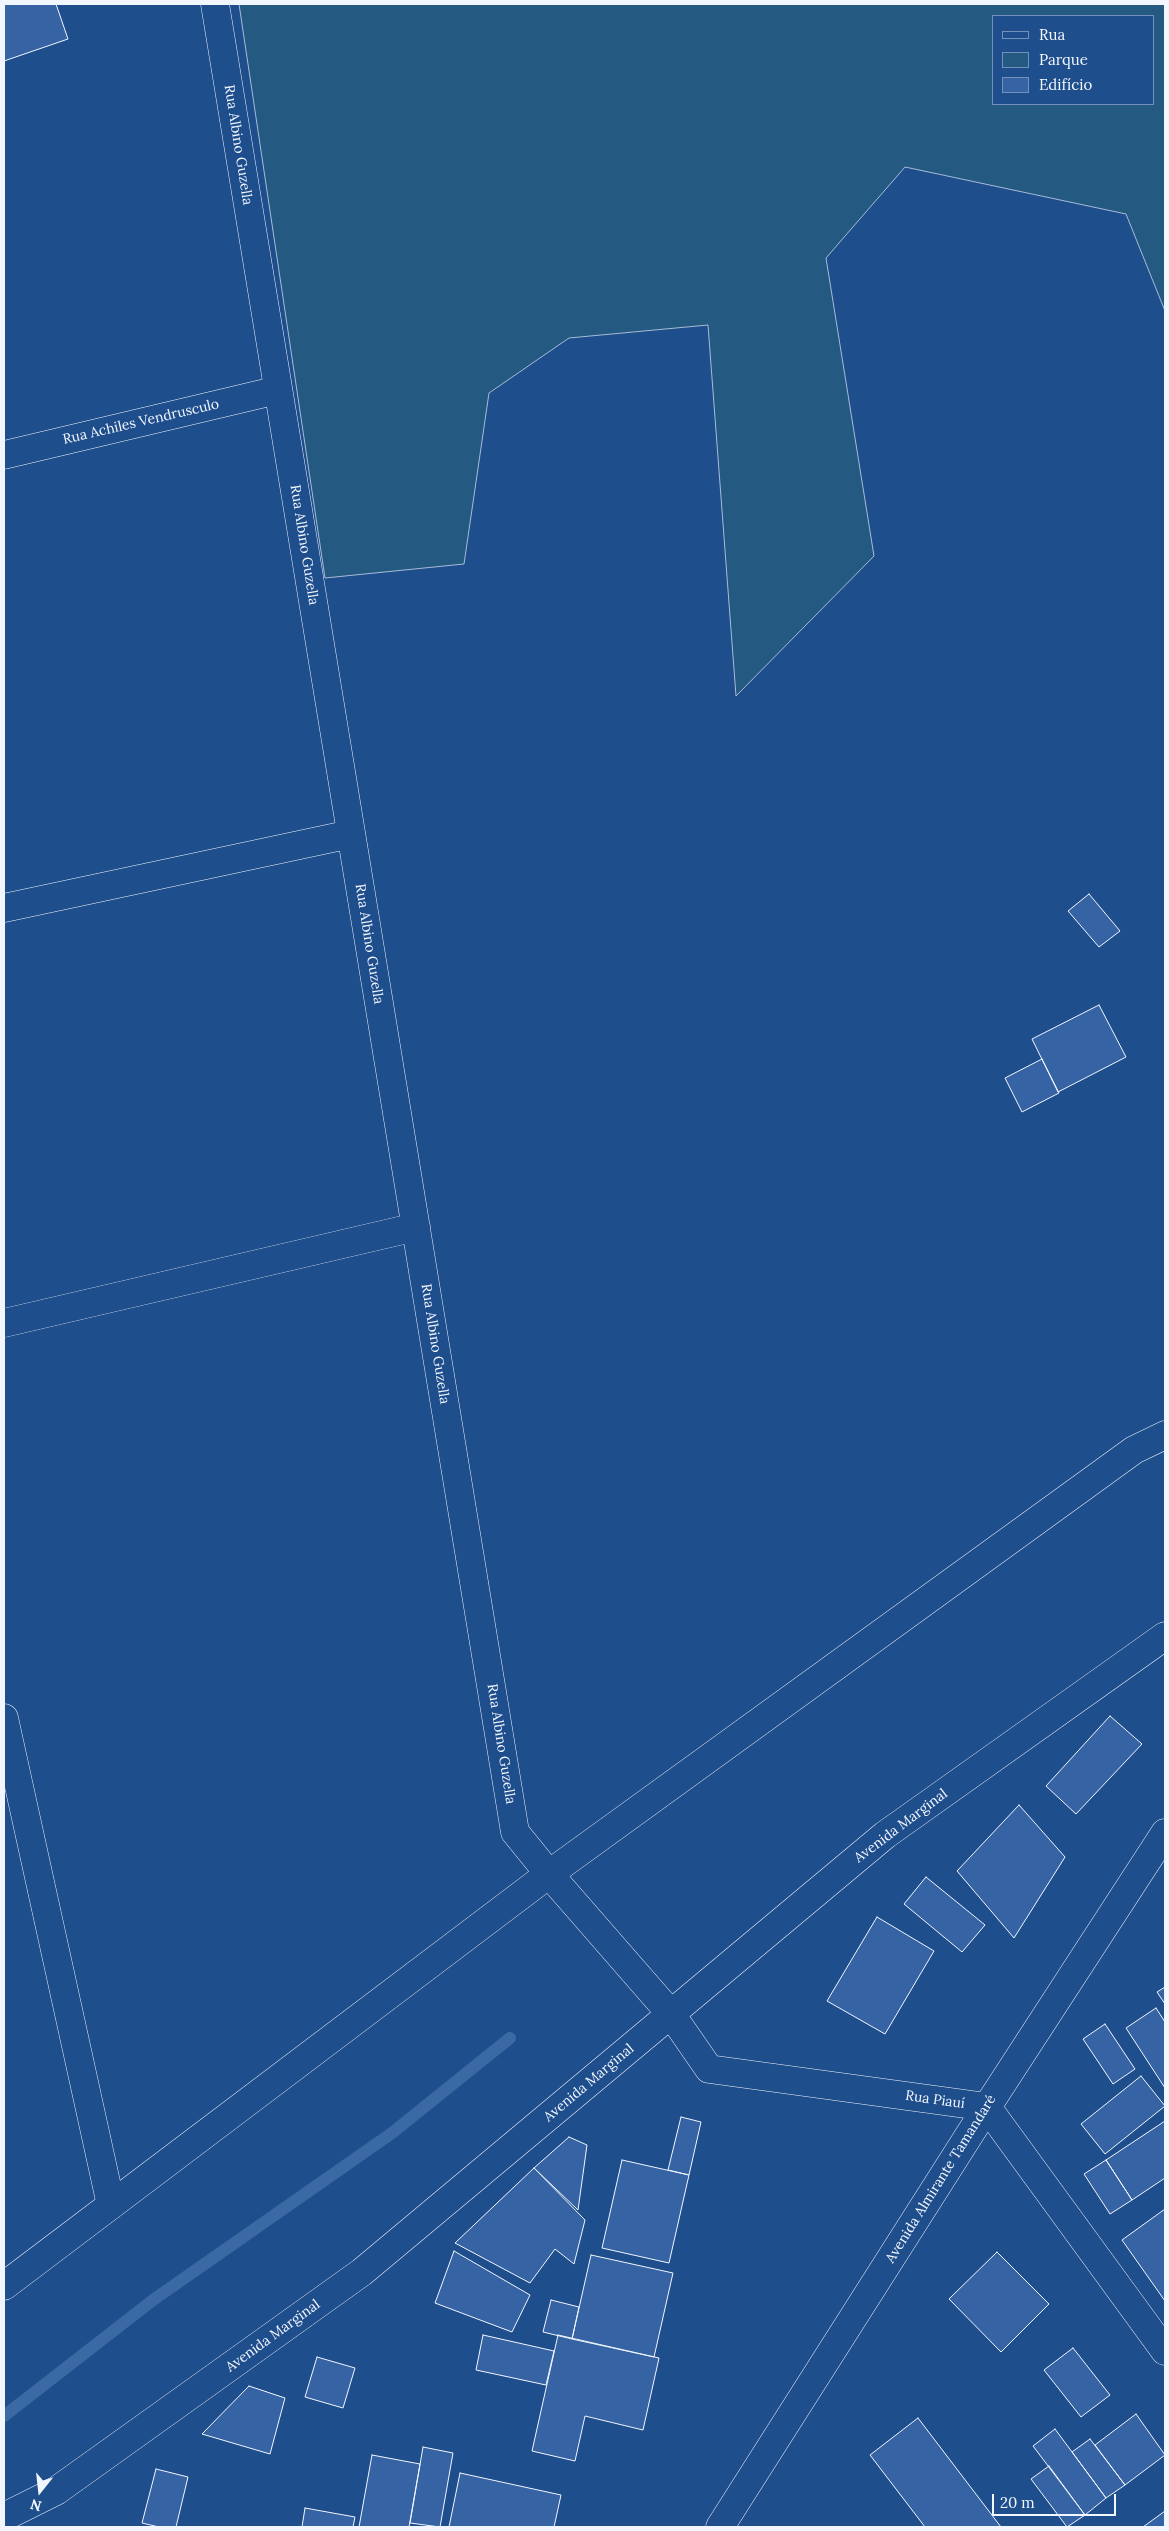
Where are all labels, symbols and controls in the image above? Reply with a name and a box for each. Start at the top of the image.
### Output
legend [992,15,1154,105]
text: Rua [1039,25,1065,44]
text: Parque [1039,50,1088,69]
text: Edifício [1039,75,1092,94]
street label: Rua Albino Guzella [220,84,256,206]
street label: Rua Achiles Vendrusculo [61,396,221,448]
street label: Rua Albino Guzella [286,484,322,606]
street label: Rua Albino Guzella [351,883,387,1005]
street label: Rua Albino Guzella [417,1283,453,1405]
street label: Rua Albino Guzella [483,1683,519,1805]
street label: Avenida Marginal [851,1785,951,1867]
street label: Avenida Marginal [541,2040,637,2126]
street label: Rua Piauí [904,2088,966,2112]
street label: Avenida Almirante Tamandaré [882,2092,1000,2266]
street label: Avenida Marginal [223,2296,323,2376]
north arrow [15,2466,65,2516]
scale bar [994,2484,1118,2516]
text: 20 m [1000,2493,1035,2512]
text: N [28,2495,44,2516]

